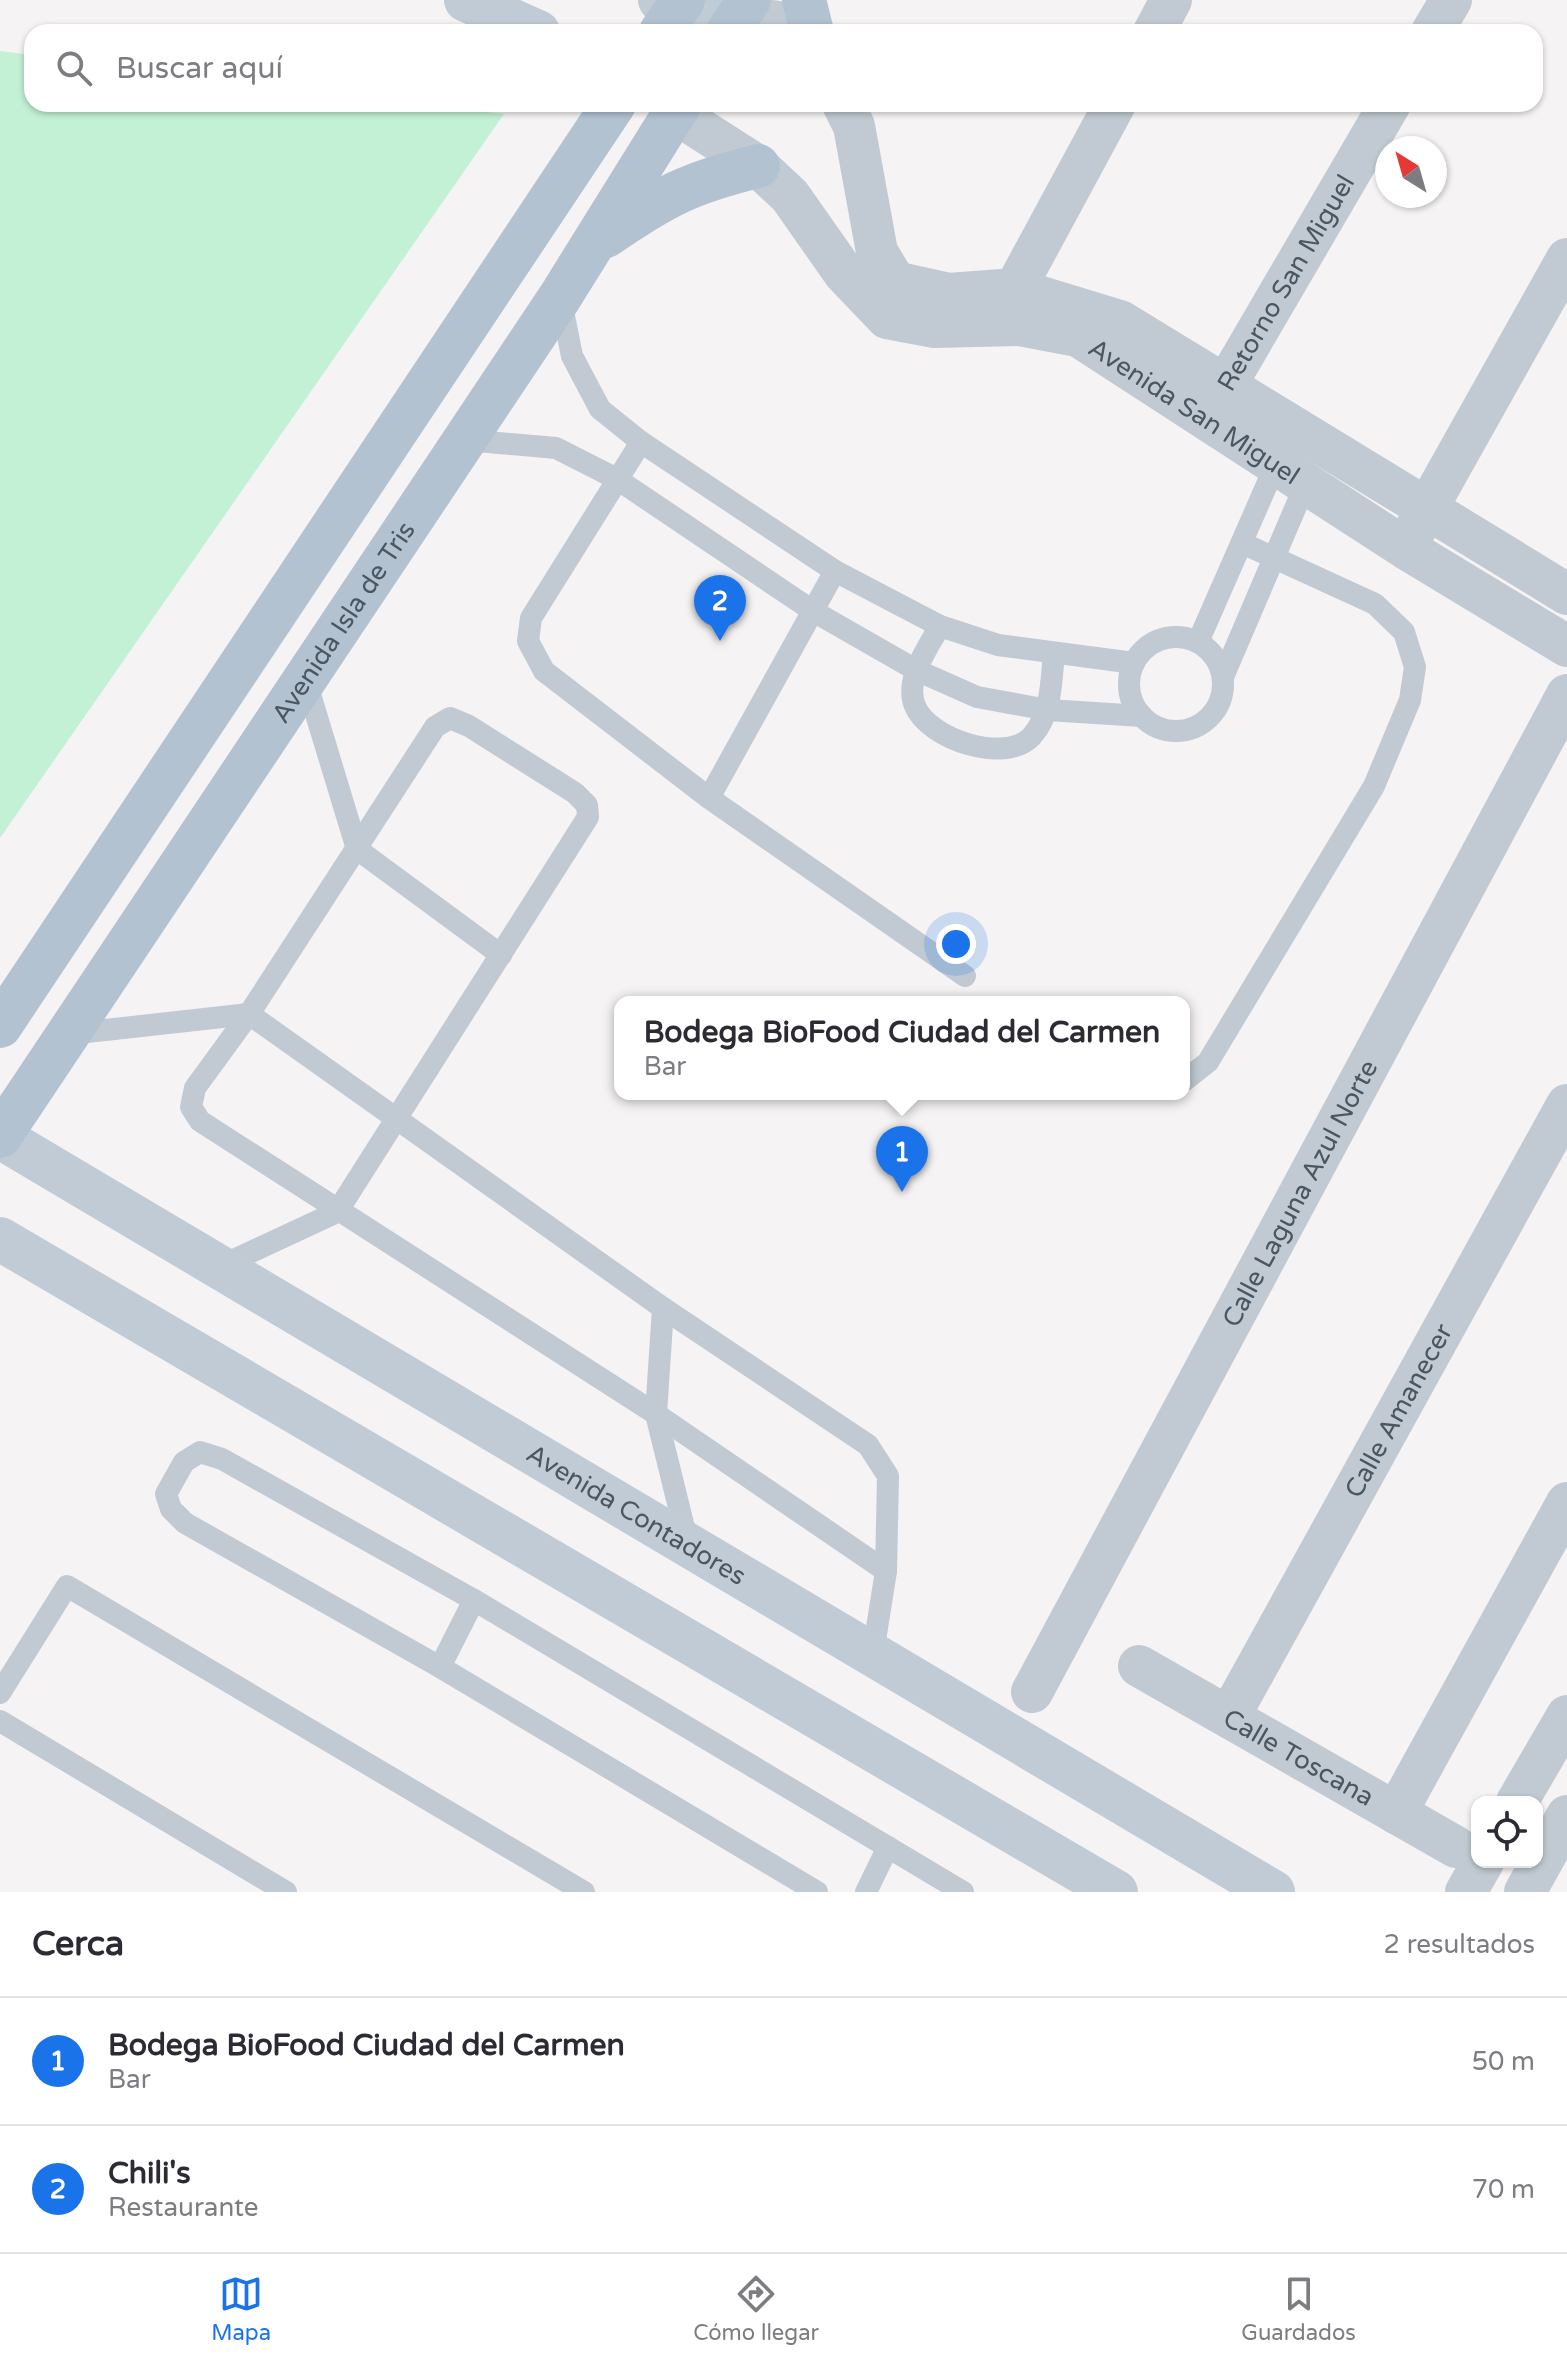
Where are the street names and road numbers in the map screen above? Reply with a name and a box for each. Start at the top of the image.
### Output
street label: Retorno San Miguel [1210,169,1361,396]
street label: Avenida San Miguel [1083,332,1305,491]
street label: Avenida Isla de Tris [265,515,421,729]
street label: Calle Laguna Azul Norte [1215,1054,1384,1332]
street label: Calle Amanecer [1338,1318,1459,1503]
street label: Avenida Contadores [521,1438,752,1591]
street label: Calle Toscana [1218,1702,1380,1812]

